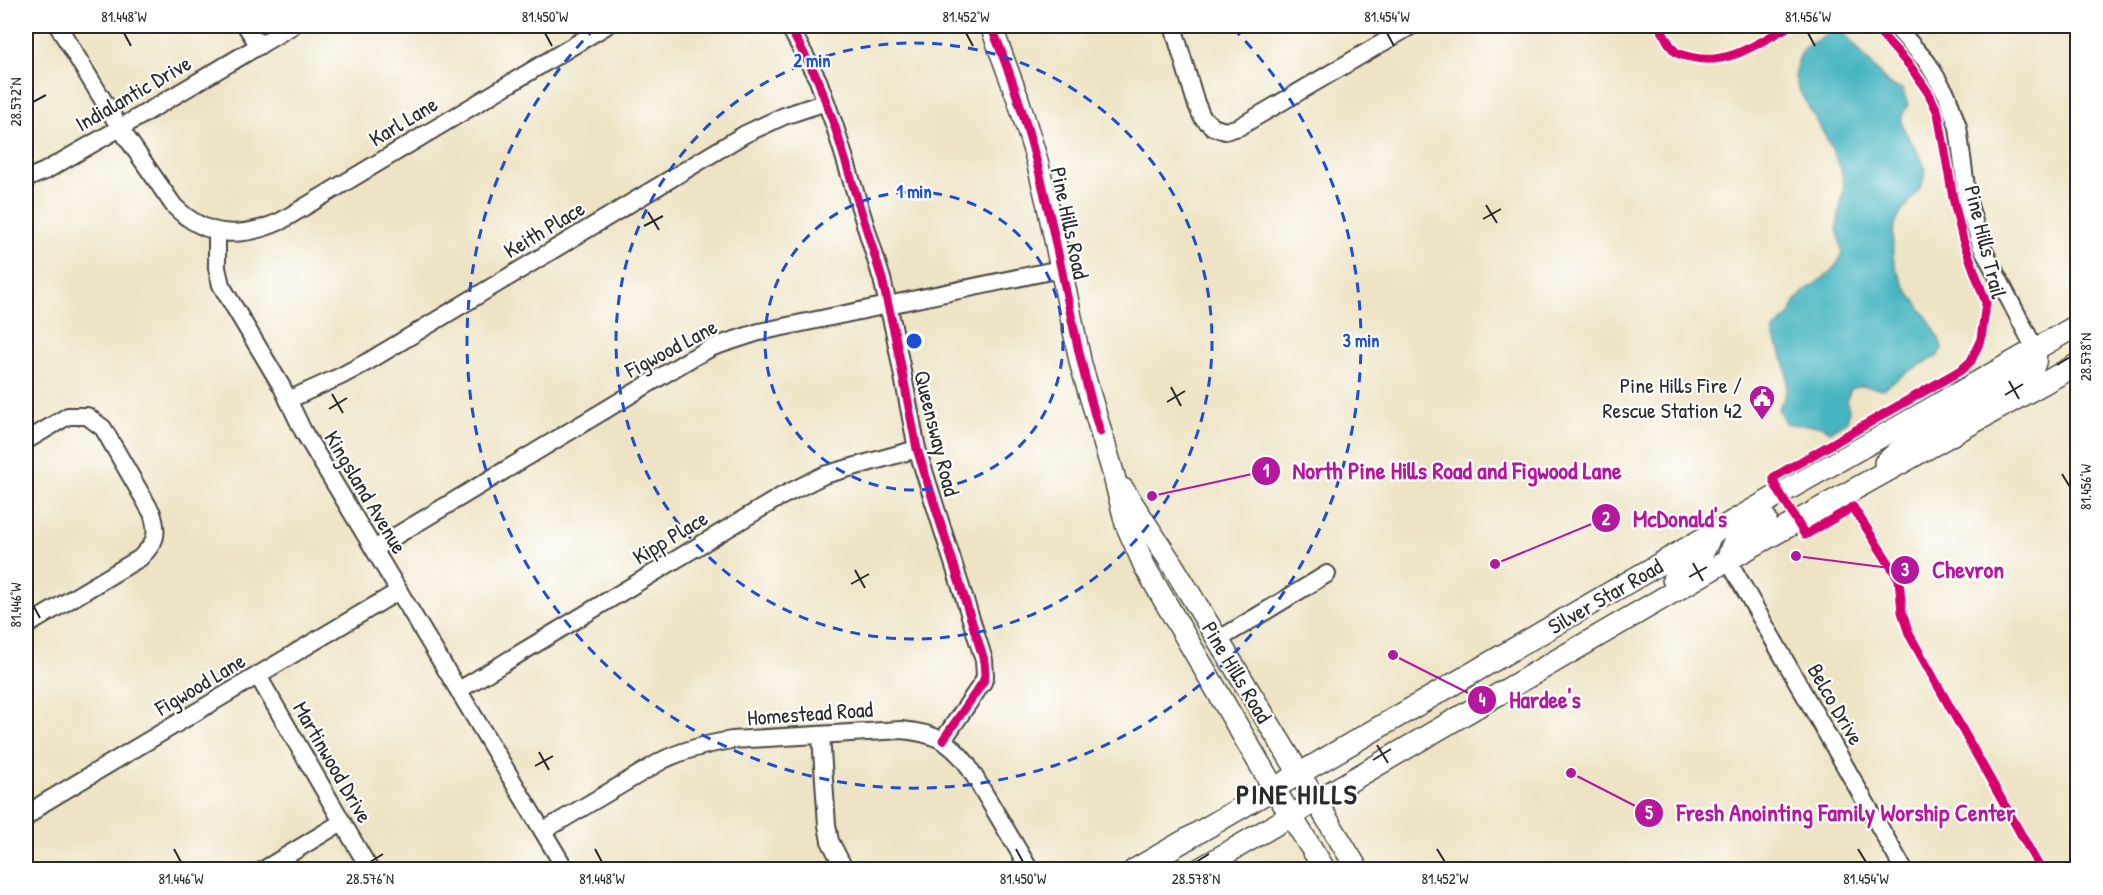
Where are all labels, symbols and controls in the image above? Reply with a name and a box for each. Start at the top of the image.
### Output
text: 81.448°W [101,6,148,27]
text: 81.450°W [522,6,569,27]
text: 81.452°W [943,6,990,27]
text: 81.454°W [1364,6,1410,27]
text: 81.456°W [1785,6,1832,27]
street label: Indialantic Drive [70,48,197,138]
text: 2 min [794,48,830,73]
text: 28.572°N [5,77,26,126]
street label: Karl Lane [363,89,443,153]
street label: Pine Hills Road [1044,164,1097,282]
text: 1 min [896,179,932,204]
street label: Pine Hills Trail [1957,182,2015,302]
street label: Keith Place [498,193,590,265]
street label: Figwood Lane [619,311,722,385]
text: 3 min [1343,328,1379,353]
centre of rings [904,331,924,351]
text: 28.578°N [2075,333,2096,381]
street label: Queensway Road [907,367,967,499]
place label: Pine Hills Fire / Rescue Station 42 [1602,370,1743,425]
public building icon: Pine Hills Fire / Rescue Station 42 [1747,383,1777,421]
street label: Kingsland Avenue [317,425,415,559]
callout: North Pine Hills Road and Figwood Lane [1251,450,1634,492]
text: North Pine Hills Road and Figwood Lane [1292,454,1622,487]
text: 1 [1263,458,1270,483]
text: 81.456°W [2075,463,2096,510]
callout: McDonald's [1591,497,1739,539]
text: McDonald's [1633,502,1727,534]
street label: Kipp Place [627,503,713,571]
text: 2 [1602,506,1611,531]
callout: Chevron [1890,549,2017,591]
street label: Silver Star Road [1542,551,1668,641]
text: Chevron [1932,553,2004,585]
text: 3 [1901,557,1909,582]
text: 81.446°W [5,582,26,628]
street label: Pine Hills Road [1195,616,1279,729]
street label: Figwood Lane [149,645,251,723]
street label: Belco Drive [1801,658,1872,751]
callout: Hardee's [1467,679,1593,721]
text: Hardee's [1509,683,1581,715]
text: 4 [1479,687,1486,712]
street label: Homestead Road [746,694,874,732]
street label: Martinwood Drive [286,696,380,828]
district label: PINE HILLS [1236,775,1358,813]
callout: Fresh Anointing Family Worship Center [1634,792,2027,834]
text: Fresh Anointing Family Worship Center [1676,796,2016,829]
text: 5 [1645,800,1653,825]
text: 81.446°W [158,868,204,889]
text: 28.576°N [346,868,394,889]
text: 81.448°W [579,868,626,889]
text: 81.450°W [1000,868,1047,889]
text: 28.578°N [1172,868,1220,889]
text: 81.452°W [1422,868,1469,889]
text: 81.454°W [1843,868,1889,889]

